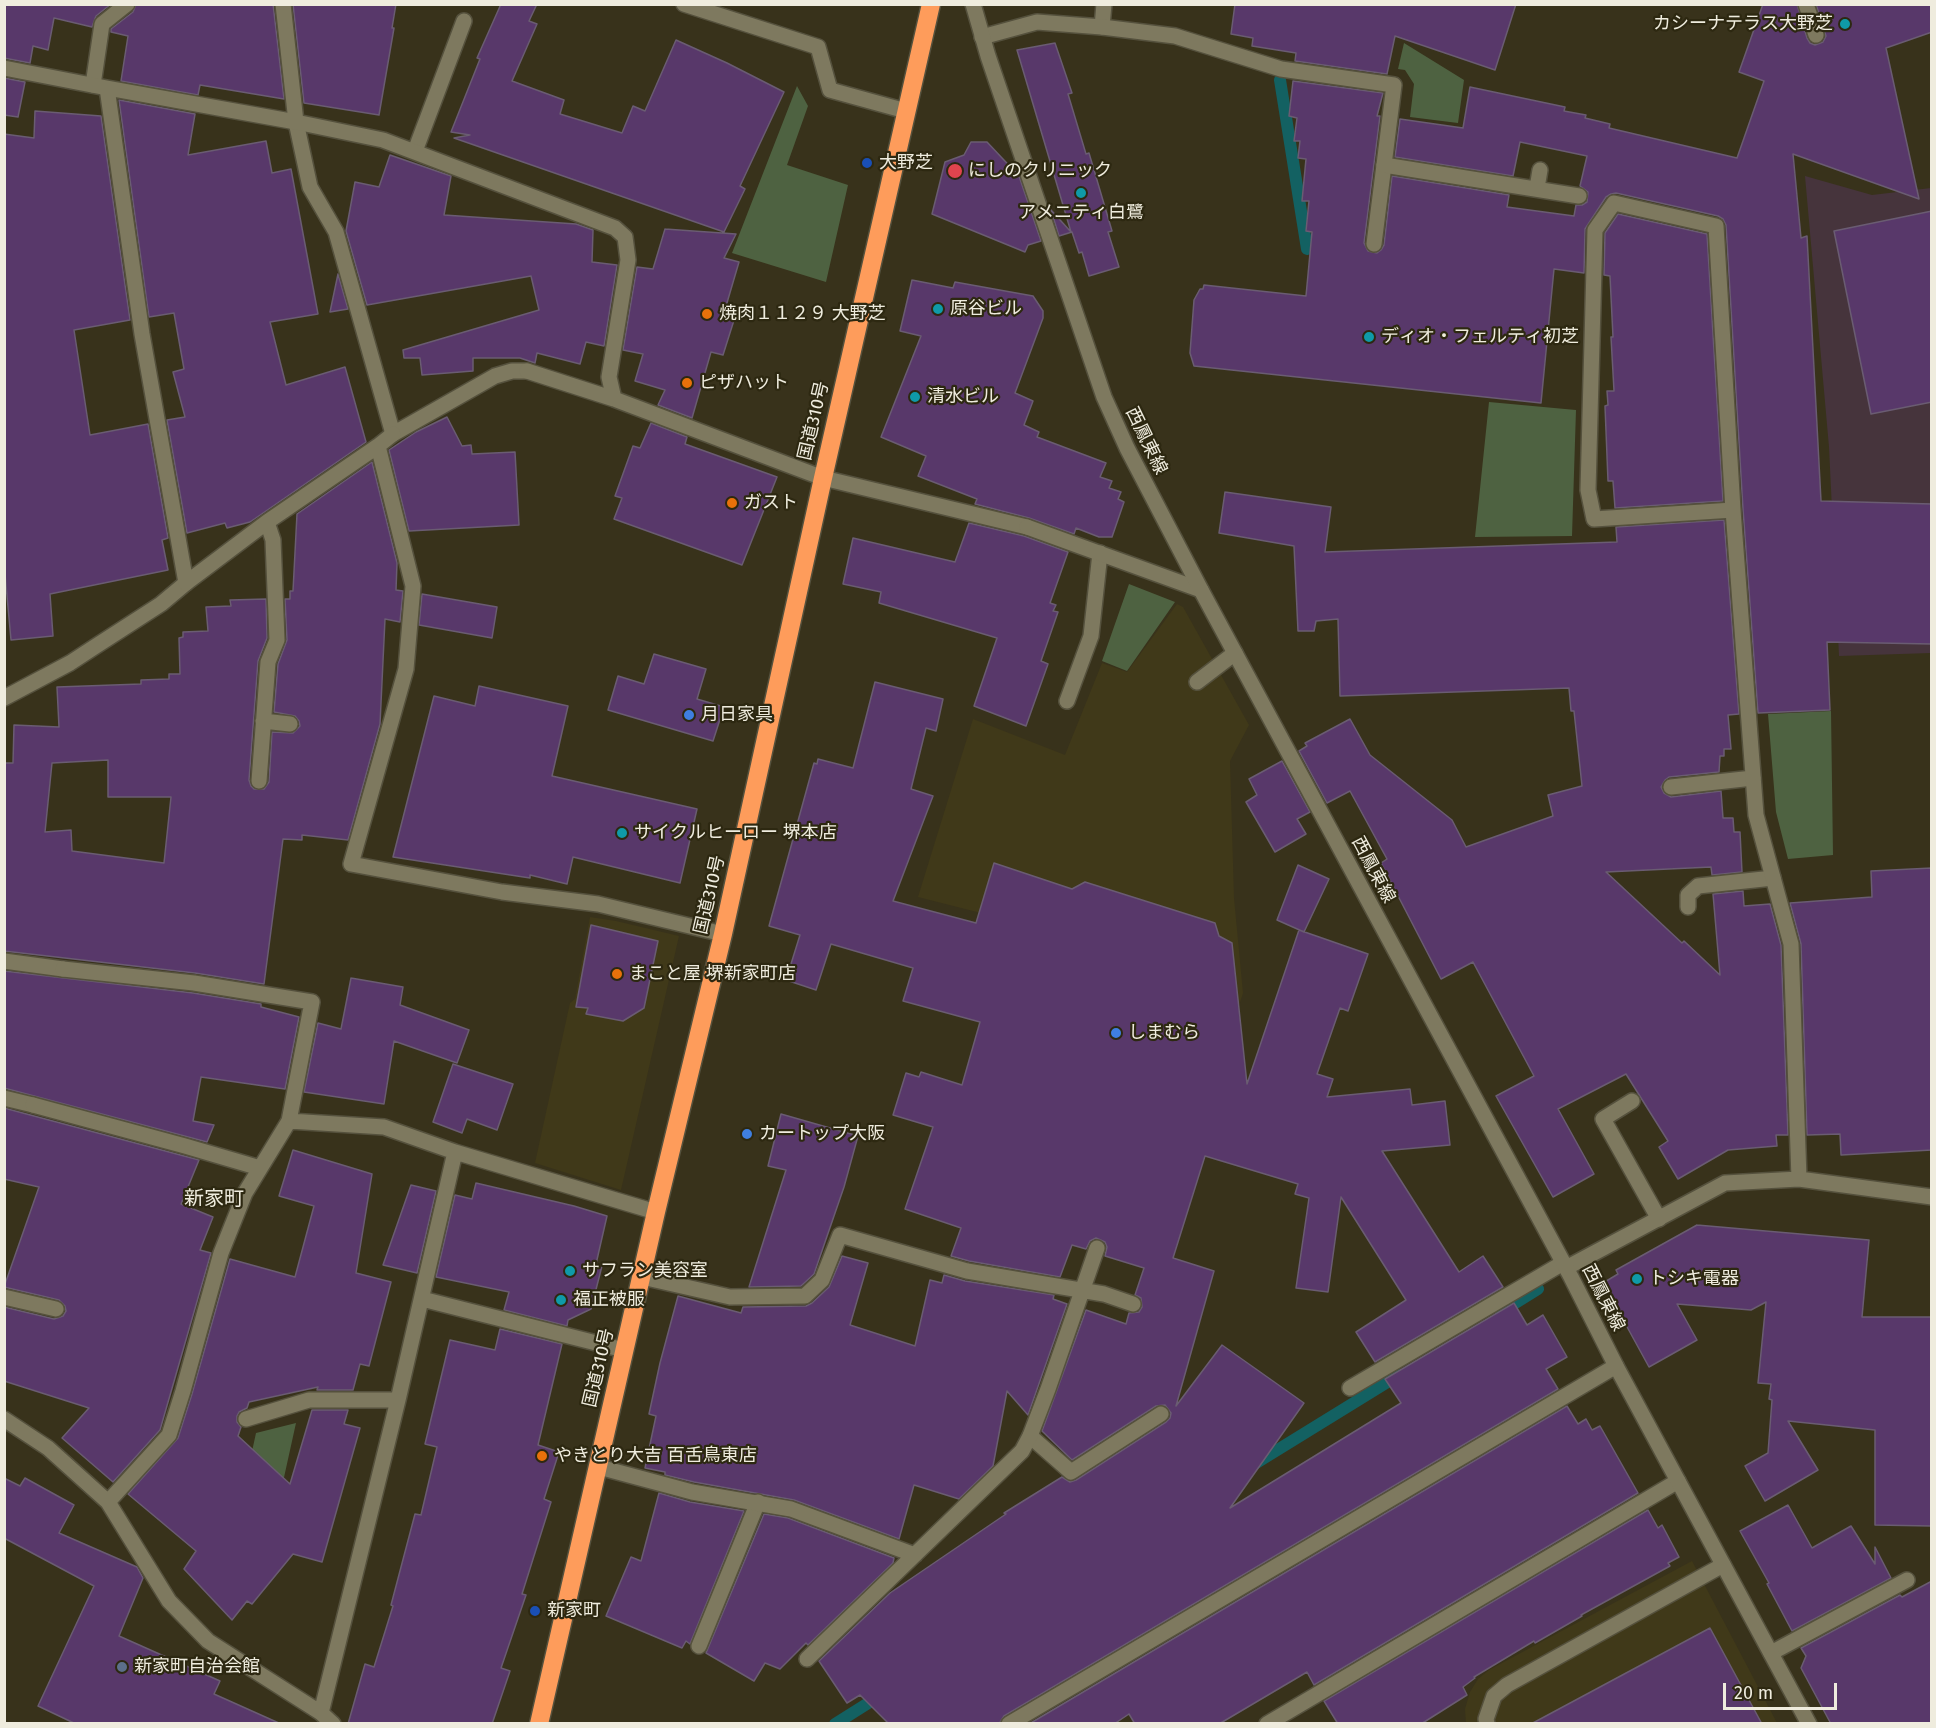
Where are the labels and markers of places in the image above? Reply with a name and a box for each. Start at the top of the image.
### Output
place label: カシーナテラス大野芝 [1653,13,1833,35]
marker: カシーナテラス大野芝 [1838,17,1852,31]
place label: 大野芝 [879,152,933,174]
marker: 大野芝 [860,156,874,170]
place label: にしのクリニック [968,160,1112,182]
marker: にしのクリニック [946,162,964,180]
marker: アメニティ白鷺 [1074,186,1088,200]
place label: アメニティ白鷺 [1018,202,1144,224]
place label: 原谷ビル [950,298,1022,320]
marker: 原谷ビル [931,302,945,316]
place label: 焼肉１１２９ 大野芝 [719,303,886,325]
marker: 焼肉１１２９ 大野芝 [700,307,714,321]
place label: ディオ・フェルティ初芝 [1381,326,1579,348]
marker: ディオ・フェルティ初芝 [1362,330,1376,344]
place label: ピザハット [699,372,789,394]
marker: ピザハット [680,376,694,390]
place label: 清水ビル [927,386,999,408]
marker: 清水ビル [908,390,922,404]
place label: ガスト [744,492,798,514]
marker: ガスト [725,496,739,510]
place label: 月日家具 [701,704,773,726]
marker: 月日家具 [682,708,696,722]
place label: サイクルヒーロー 堺本店 [634,822,837,844]
marker: サイクルヒーロー 堺本店 [615,826,629,840]
place label: まこと屋 堺新家町店 [629,963,796,985]
marker: まこと屋 堺新家町店 [610,967,624,981]
place label: しまむら [1128,1022,1200,1044]
marker: しまむら [1109,1026,1123,1040]
place label: カートップ大阪 [759,1123,885,1145]
marker: カートップ大阪 [740,1127,754,1141]
place label: サフラン美容室 [582,1260,708,1282]
marker: サフラン美容室 [563,1264,577,1278]
place label: トシキ電器 [1649,1268,1739,1290]
marker: トシキ電器 [1630,1272,1644,1286]
place label: 福正被服 [573,1289,645,1311]
marker: 福正被服 [554,1293,568,1307]
place label: やきとり大吉 百舌鳥東店 [554,1445,757,1467]
marker: やきとり大吉 百舌鳥東店 [535,1449,549,1463]
place label: 新家町 [547,1600,601,1622]
marker: 新家町 [528,1604,542,1618]
place label: 新家町自治会館 [134,1656,260,1678]
marker: 新家町自治会館 [115,1660,129,1674]

